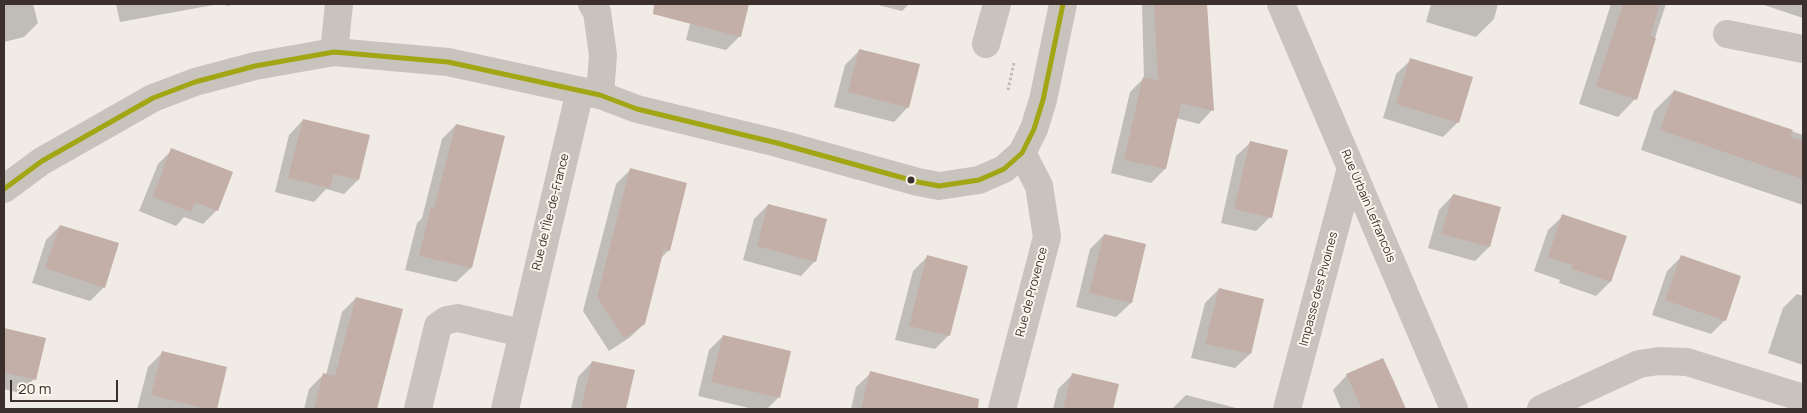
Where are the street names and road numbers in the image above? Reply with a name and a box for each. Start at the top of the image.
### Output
street label: Rue Urbain Lefrancois [1338,148,1398,264]
street label: Rue de l'Île-de-France [530,152,572,272]
street label: Impasse des Pivoines [1297,230,1341,348]
street label: Rue de Provence [1013,246,1051,338]

